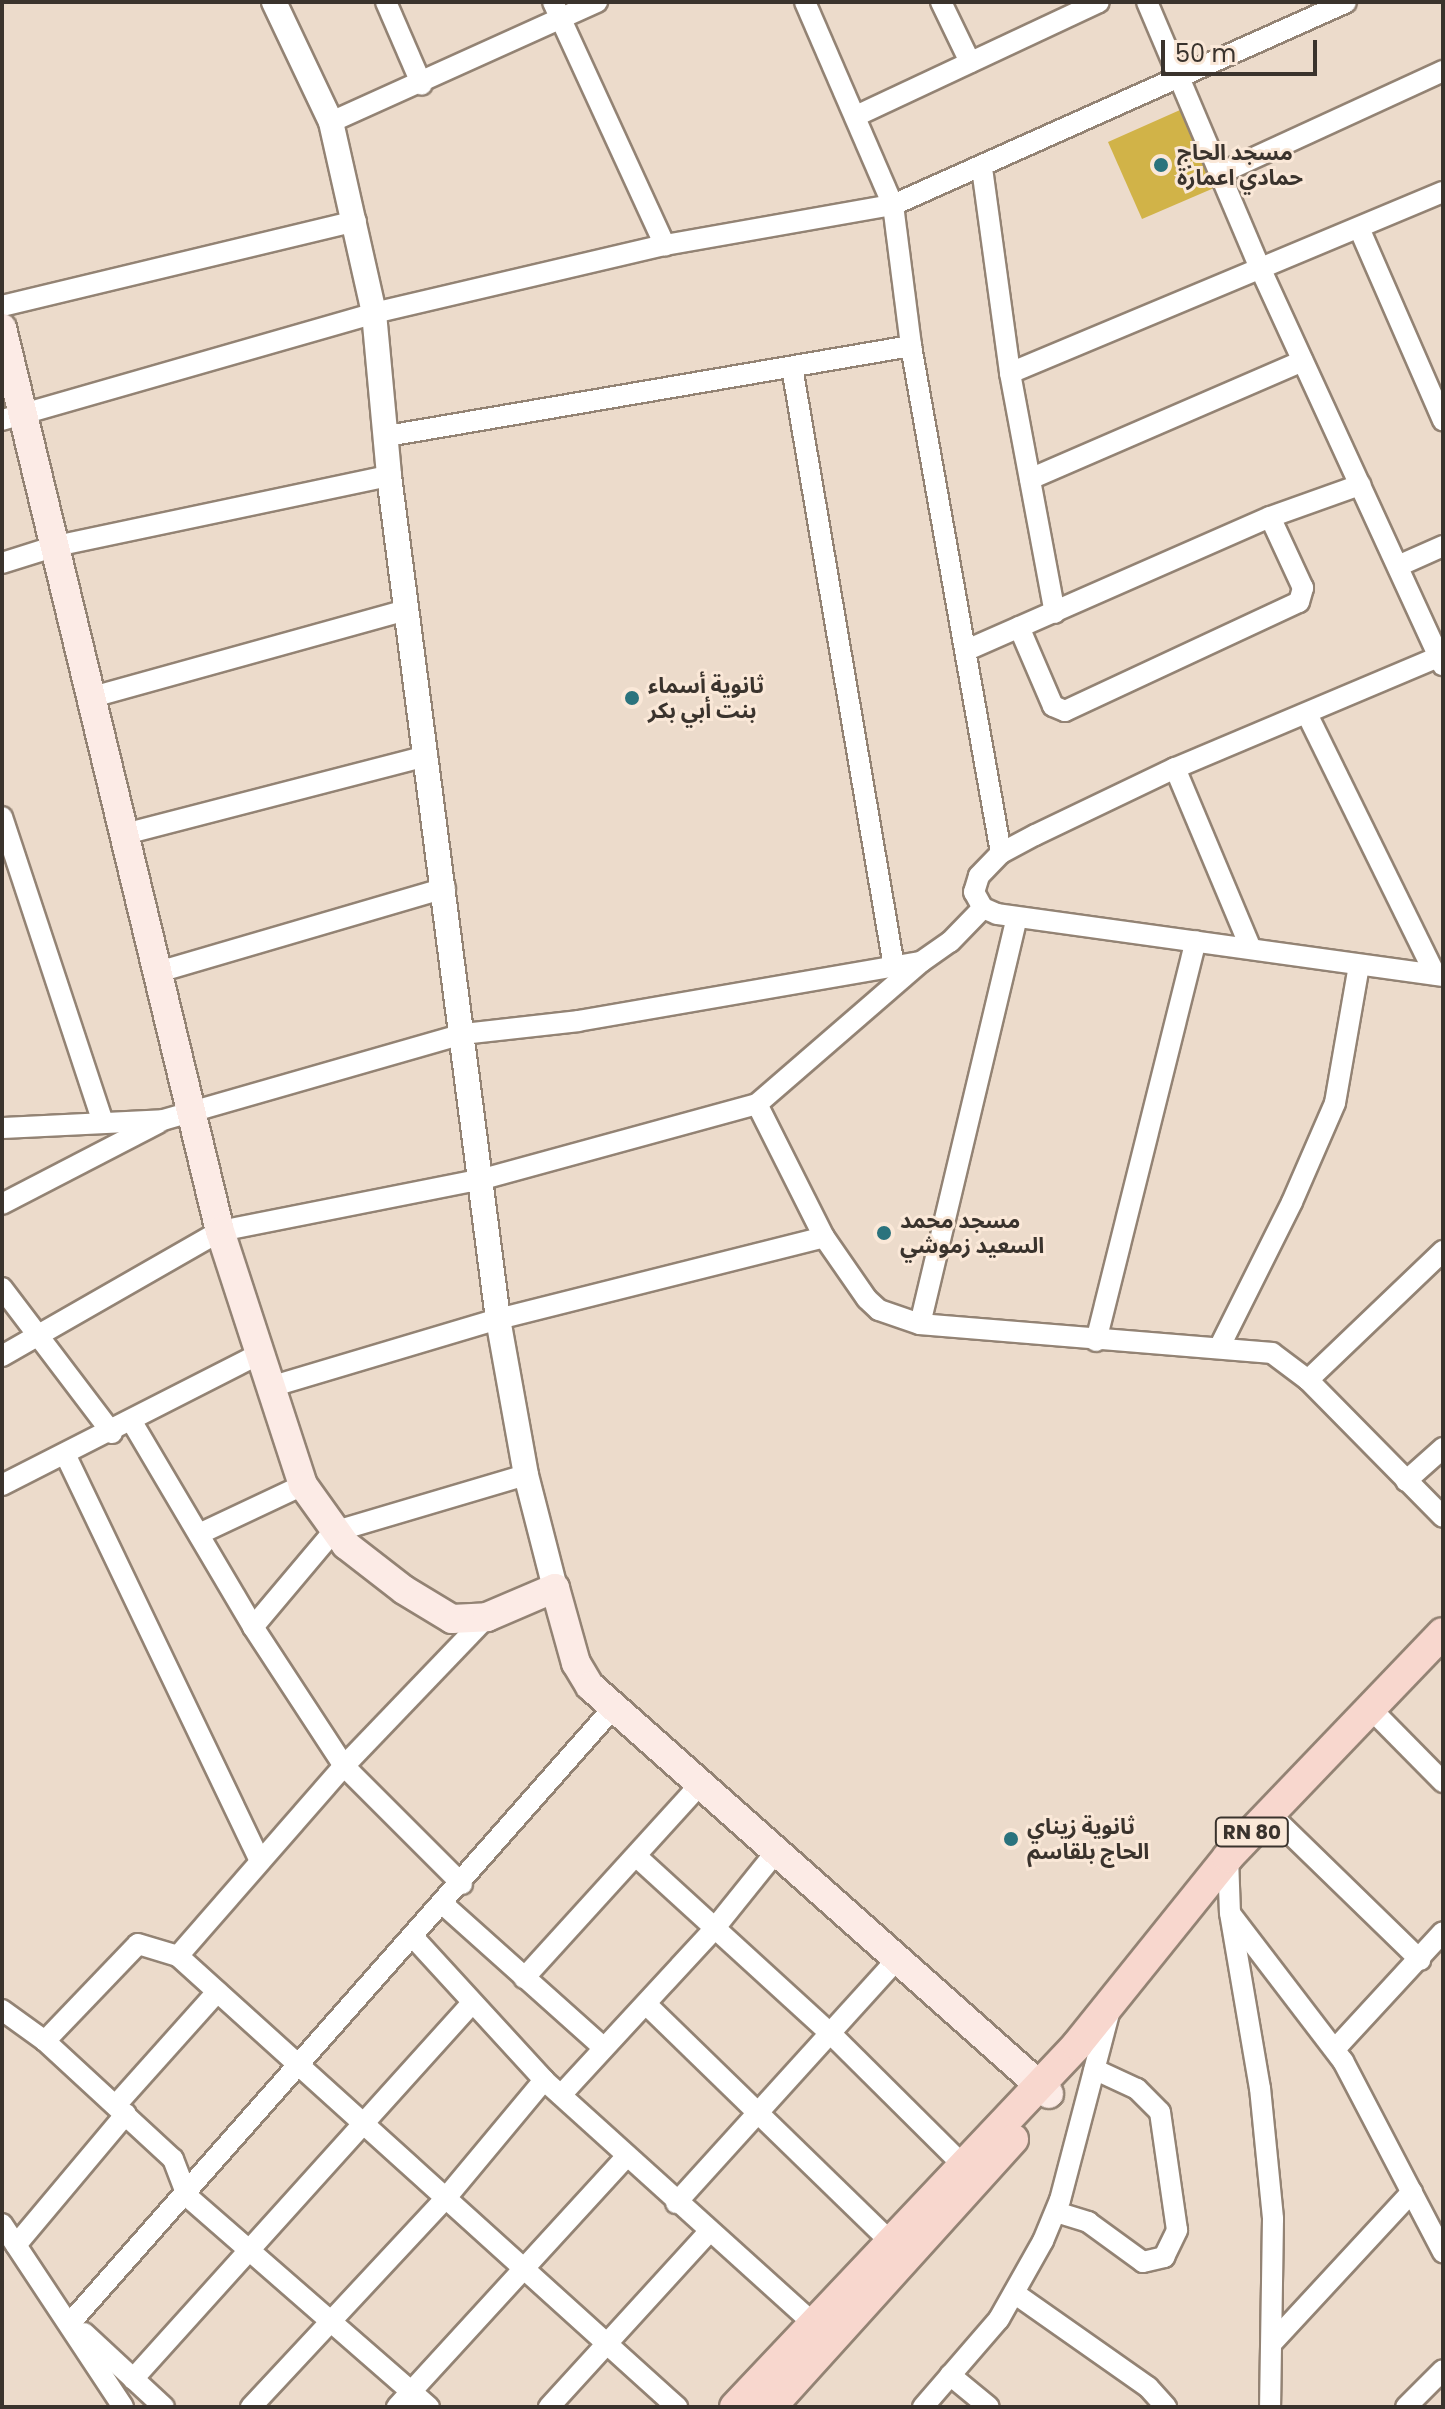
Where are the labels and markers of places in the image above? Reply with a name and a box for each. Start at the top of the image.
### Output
place label: مسجد الحاج حمادي اعمارة [1177,139,1303,190]
marker: مسجد الحاج حمادي اعمارة [1152,156,1170,174]
place label: ثانوية أسماء بنت أبي بكر [648,672,764,724]
marker: ثانوية أسماء بنت أبي بكر [623,689,641,707]
place label: مسجد محمد السعيد زموشي [900,1207,1044,1258]
marker: مسجد محمد السعيد زموشي [875,1224,893,1242]
place label: ثانوية زيناي الحاج بلقاسم [1027,1813,1149,1864]
marker: ثانوية زيناي الحاج بلقاسم [1002,1830,1020,1848]

